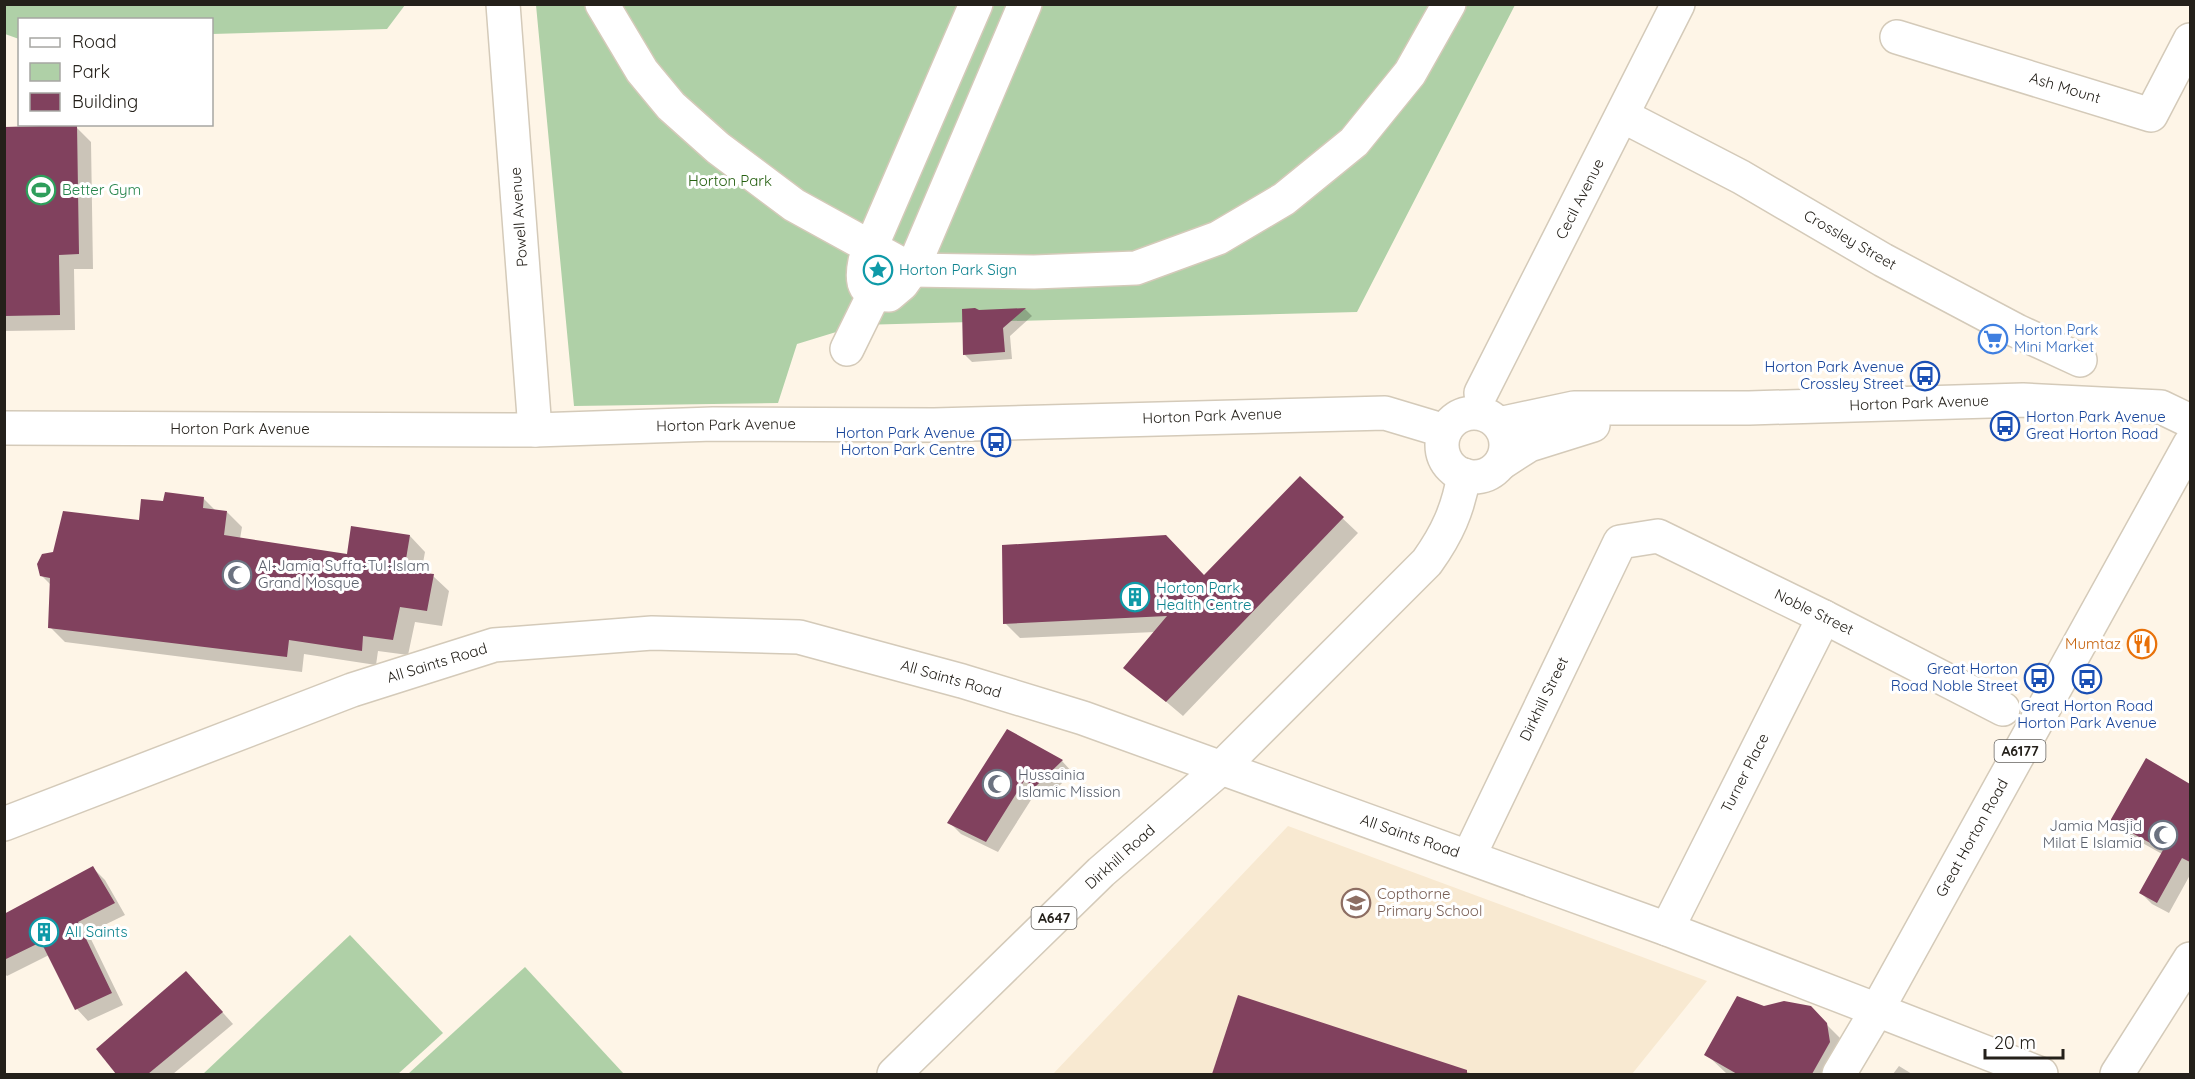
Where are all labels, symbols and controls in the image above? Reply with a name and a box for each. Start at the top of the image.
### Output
legend [18,18,213,126]
text: Road [72,30,117,53]
text: Park [72,60,110,83]
street label: Ash Mount [2027,68,2103,107]
text: Building [72,90,138,113]
street label: Cecil Avenue [1551,155,1608,242]
street label: Powell Avenue [506,167,531,268]
park label: Horton Park [688,171,772,190]
sports icon: Better Gym [25,174,57,206]
place label: Better Gym [62,180,141,199]
street label: Crossley Street [1801,205,1900,274]
place icon: Horton Park Sign [862,254,894,286]
place label: Horton Park Sign [899,260,1017,279]
place label: Horton Park Mini Market [2014,320,2098,356]
supermarket icon: Horton Park Mini Market [1977,323,2009,355]
place label: Horton Park Avenue Crossley Street [1764,357,1904,393]
bus stop icon: Horton Park Avenue Crossley Street [1909,360,1941,392]
street label: Horton Park Avenue [1849,391,1989,414]
street label: Horton Park Avenue [1142,404,1282,427]
place label: Horton Park Avenue Great Horton Road [2026,407,2166,443]
bus stop icon: Horton Park Avenue Great Horton Road [1989,410,2021,442]
street label: Horton Park Avenue [656,414,796,435]
street label: Horton Park Avenue [170,419,310,438]
place label: Horton Park Avenue Horton Park Centre [835,423,975,459]
bus stop icon: Horton Park Avenue Horton Park Centre [980,426,1012,458]
place label: Al-Jamia Suffa-Tul-Islam Grand Mosque [258,556,430,592]
mosque icon: Al-Jamia Suffa-Tul-Islam Grand Mosque [221,559,253,591]
place label: Horton Park Health Centre [1156,578,1251,614]
building icon: Horton Park Health Centre [1119,581,1151,613]
street label: Noble Street [1771,584,1857,639]
restaurant icon: Mumtaz [2126,628,2158,660]
place label: Mumtaz [2065,634,2121,653]
street label: All Saints Road [384,638,489,687]
street label: Dirkhill Street [1515,654,1572,744]
street label: All Saints Road [899,655,1004,702]
place label: Great Horton Road Noble Street [1891,659,2018,695]
bus stop icon: Great Horton Road Noble Street [2023,662,2055,694]
bus stop icon: Great Horton Road Horton Park Avenue [2071,663,2103,695]
place label: Great Horton Road Horton Park Avenue [2017,696,2157,732]
street label: Turner Place [1716,730,1773,816]
road number: A6177 [1994,740,2046,762]
place label: Hussainia Islamic Mission [1018,765,1121,801]
mosque icon: Hussainia Islamic Mission [981,768,1013,800]
street label: Great Horton Road [1931,775,2012,900]
street label: All Saints Road [1358,810,1462,861]
place label: Jamia Masjid Milat E Islamia [2043,816,2142,852]
mosque icon: Jamia Masjid Milat E Islamia [2147,819,2179,851]
street label: Dirkhill Road [1081,820,1159,893]
place label: Copthorne Primary School [1377,884,1482,920]
school or university icon: Copthorne Primary School [1340,887,1372,919]
road number: A647 [1032,907,1076,929]
building icon: All Saints [28,916,60,948]
place label: All Saints [65,922,128,941]
scale bar [1985,1022,2063,1060]
text: 20 m [1994,1031,2036,1054]

